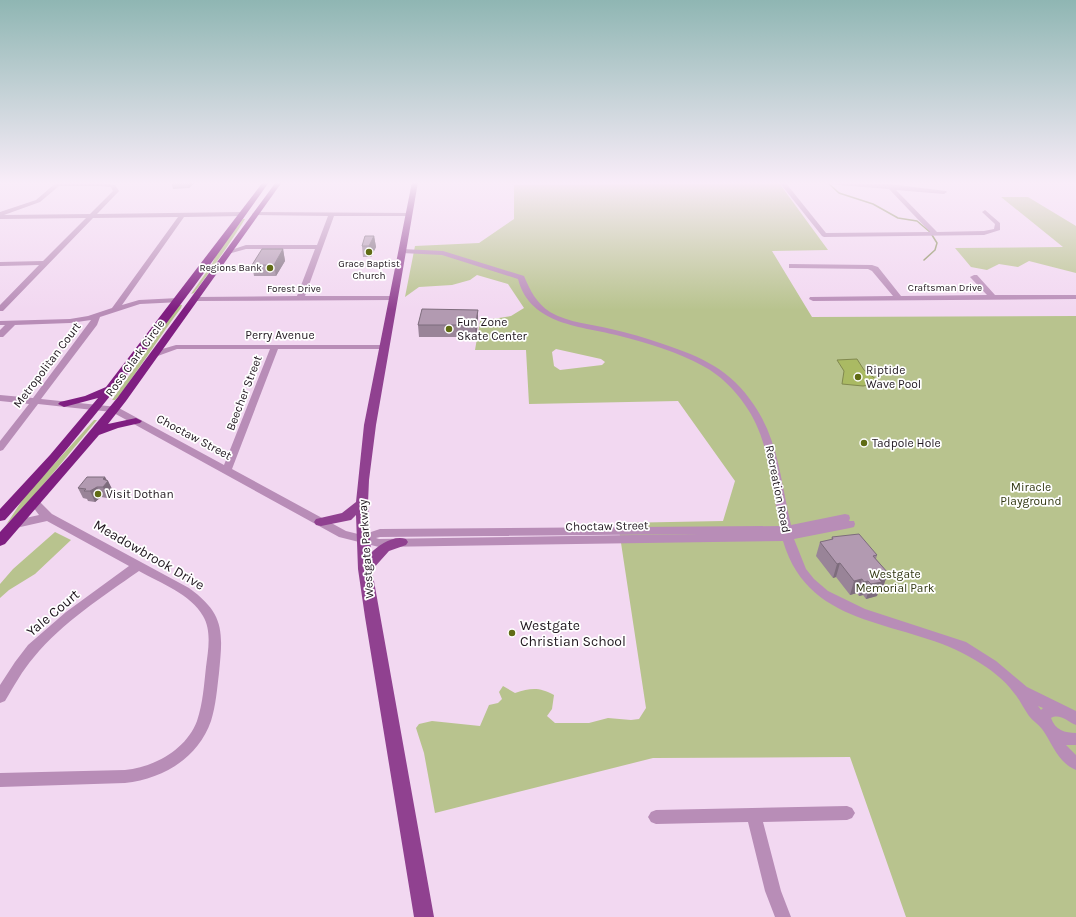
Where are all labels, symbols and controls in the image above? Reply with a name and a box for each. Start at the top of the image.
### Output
marker: Grace Baptist Church [364,247,374,257]
place label: Grace Baptist Church [338,258,400,282]
place label: Regions Bank [200,262,262,274]
marker: Regions Bank [265,263,275,273]
street label: Craftsman Drive [908,282,982,294]
street label: Forest Drive [267,283,321,295]
place label: Fun Zone Skate Center [457,315,528,343]
street label: Ross Clark Circle [102,317,168,399]
street label: Metropolitan Court [10,319,84,411]
marker: Fun Zone Skate Center [444,324,454,334]
street label: Perry Avenue [245,328,315,342]
street label: Beecher Street [223,353,265,433]
place label: Riptide Wave Pool [866,363,921,391]
marker: Riptide Wave Pool [853,372,863,382]
street label: Choctaw Street [154,411,234,463]
place label: Tadpole Hole [872,436,941,450]
marker: Tadpole Hole [859,438,869,448]
street label: Recreation Road [763,444,793,534]
park label: Miracle Playground [1000,480,1062,508]
place label: Visit Dothan [106,487,174,501]
marker: Visit Dothan [93,489,103,499]
street label: Westgate Parkway [356,498,376,599]
street label: Meadowbrook Drive [90,516,208,594]
street label: Choctaw Street [565,518,649,534]
park label: Westgate Memorial Park [855,567,935,595]
street label: Yale Court [23,586,83,640]
place label: Westgate Christian School [520,617,626,650]
marker: Westgate Christian School [507,628,517,638]

